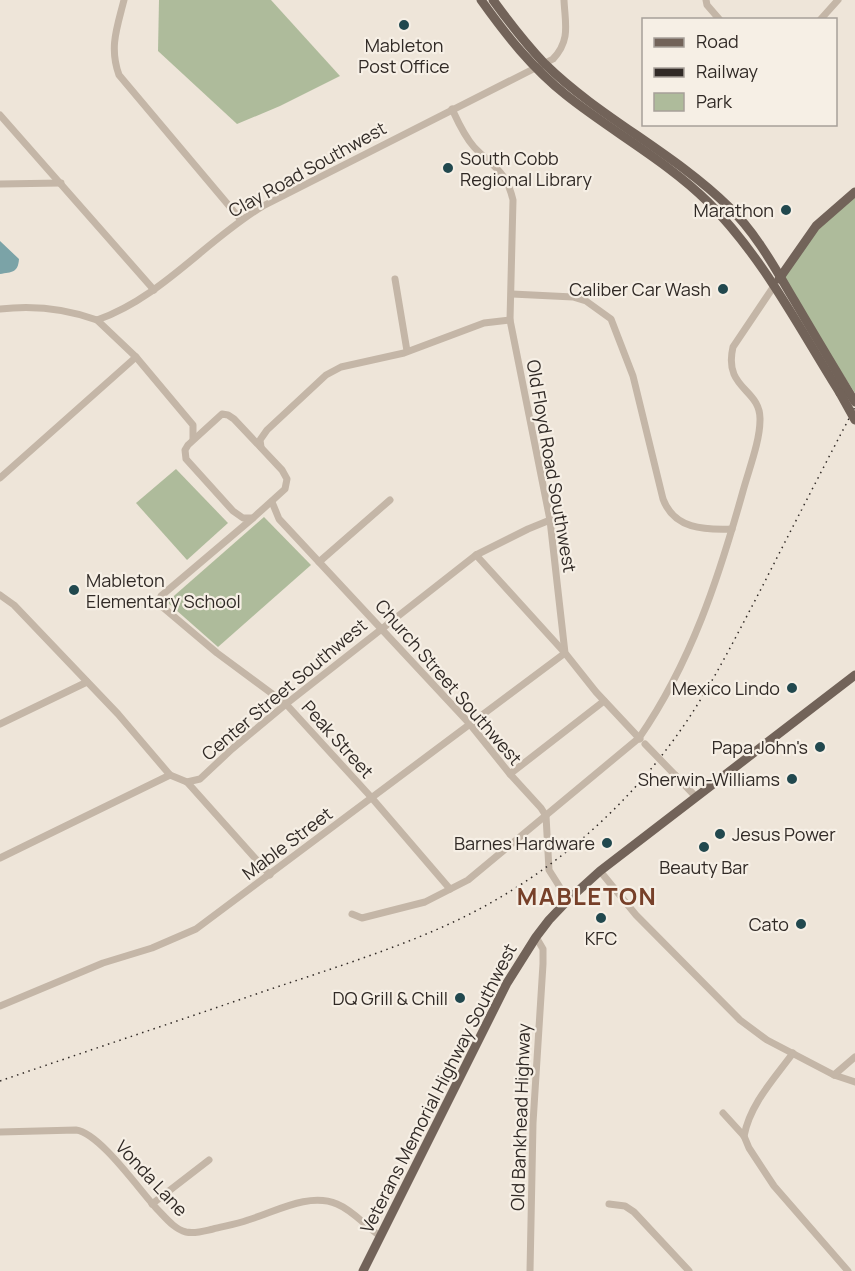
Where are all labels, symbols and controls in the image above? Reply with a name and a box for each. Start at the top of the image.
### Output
marker: Mableton Post Office [397,18,411,32]
legend [642,18,837,126]
text: Road [696,29,739,53]
place label: Mableton Post Office [358,33,450,78]
text: Railway [696,59,758,83]
text: Park [696,89,733,113]
street label: Clay Road Southwest [224,116,390,222]
place label: South Cobb Regional Library [460,146,592,191]
marker: South Cobb Regional Library [441,161,455,175]
place label: Marathon [694,198,774,222]
marker: Marathon [779,203,793,217]
place label: Caliber Car Wash [569,277,711,301]
marker: Caliber Car Wash [716,282,730,296]
street label: Old Floyd Road Southwest [521,358,583,574]
place label: Mableton Elementary School [86,568,241,613]
marker: Mableton Elementary School [67,583,81,597]
street label: Church Street Southwest [370,594,528,770]
street label: Center Street Southwest [196,613,372,765]
place label: Mexico Lindo [672,676,780,700]
marker: Mexico Lindo [785,681,799,695]
street label: Peak Street [297,695,379,783]
place label: Papa John's [712,735,808,759]
marker: Papa John's [813,740,827,754]
place label: Sherwin-Williams [638,767,780,791]
marker: Sherwin-Williams [785,772,799,786]
street label: Mable Street [237,801,337,885]
place label: Jesus Power [732,822,836,846]
marker: Jesus Power [713,827,727,841]
place label: Barnes Hardware [454,831,595,855]
marker: Barnes Hardware [600,836,614,850]
marker: Beauty Bar [697,840,711,854]
place label: Beauty Bar [659,855,749,879]
district label: MABLETON [517,879,657,912]
marker: KFC [594,911,608,925]
place label: Cato [749,912,789,936]
marker: Cato [794,917,808,931]
place label: KFC [585,926,617,950]
street label: Veterans Memorial Highway Southwest [354,939,522,1237]
place label: DQ Grill & Chill [332,986,448,1010]
marker: DQ Grill & Chill [453,991,467,1005]
street label: Old Bankhead Highway [505,1022,535,1211]
street label: Vonda Lane [111,1135,193,1221]

